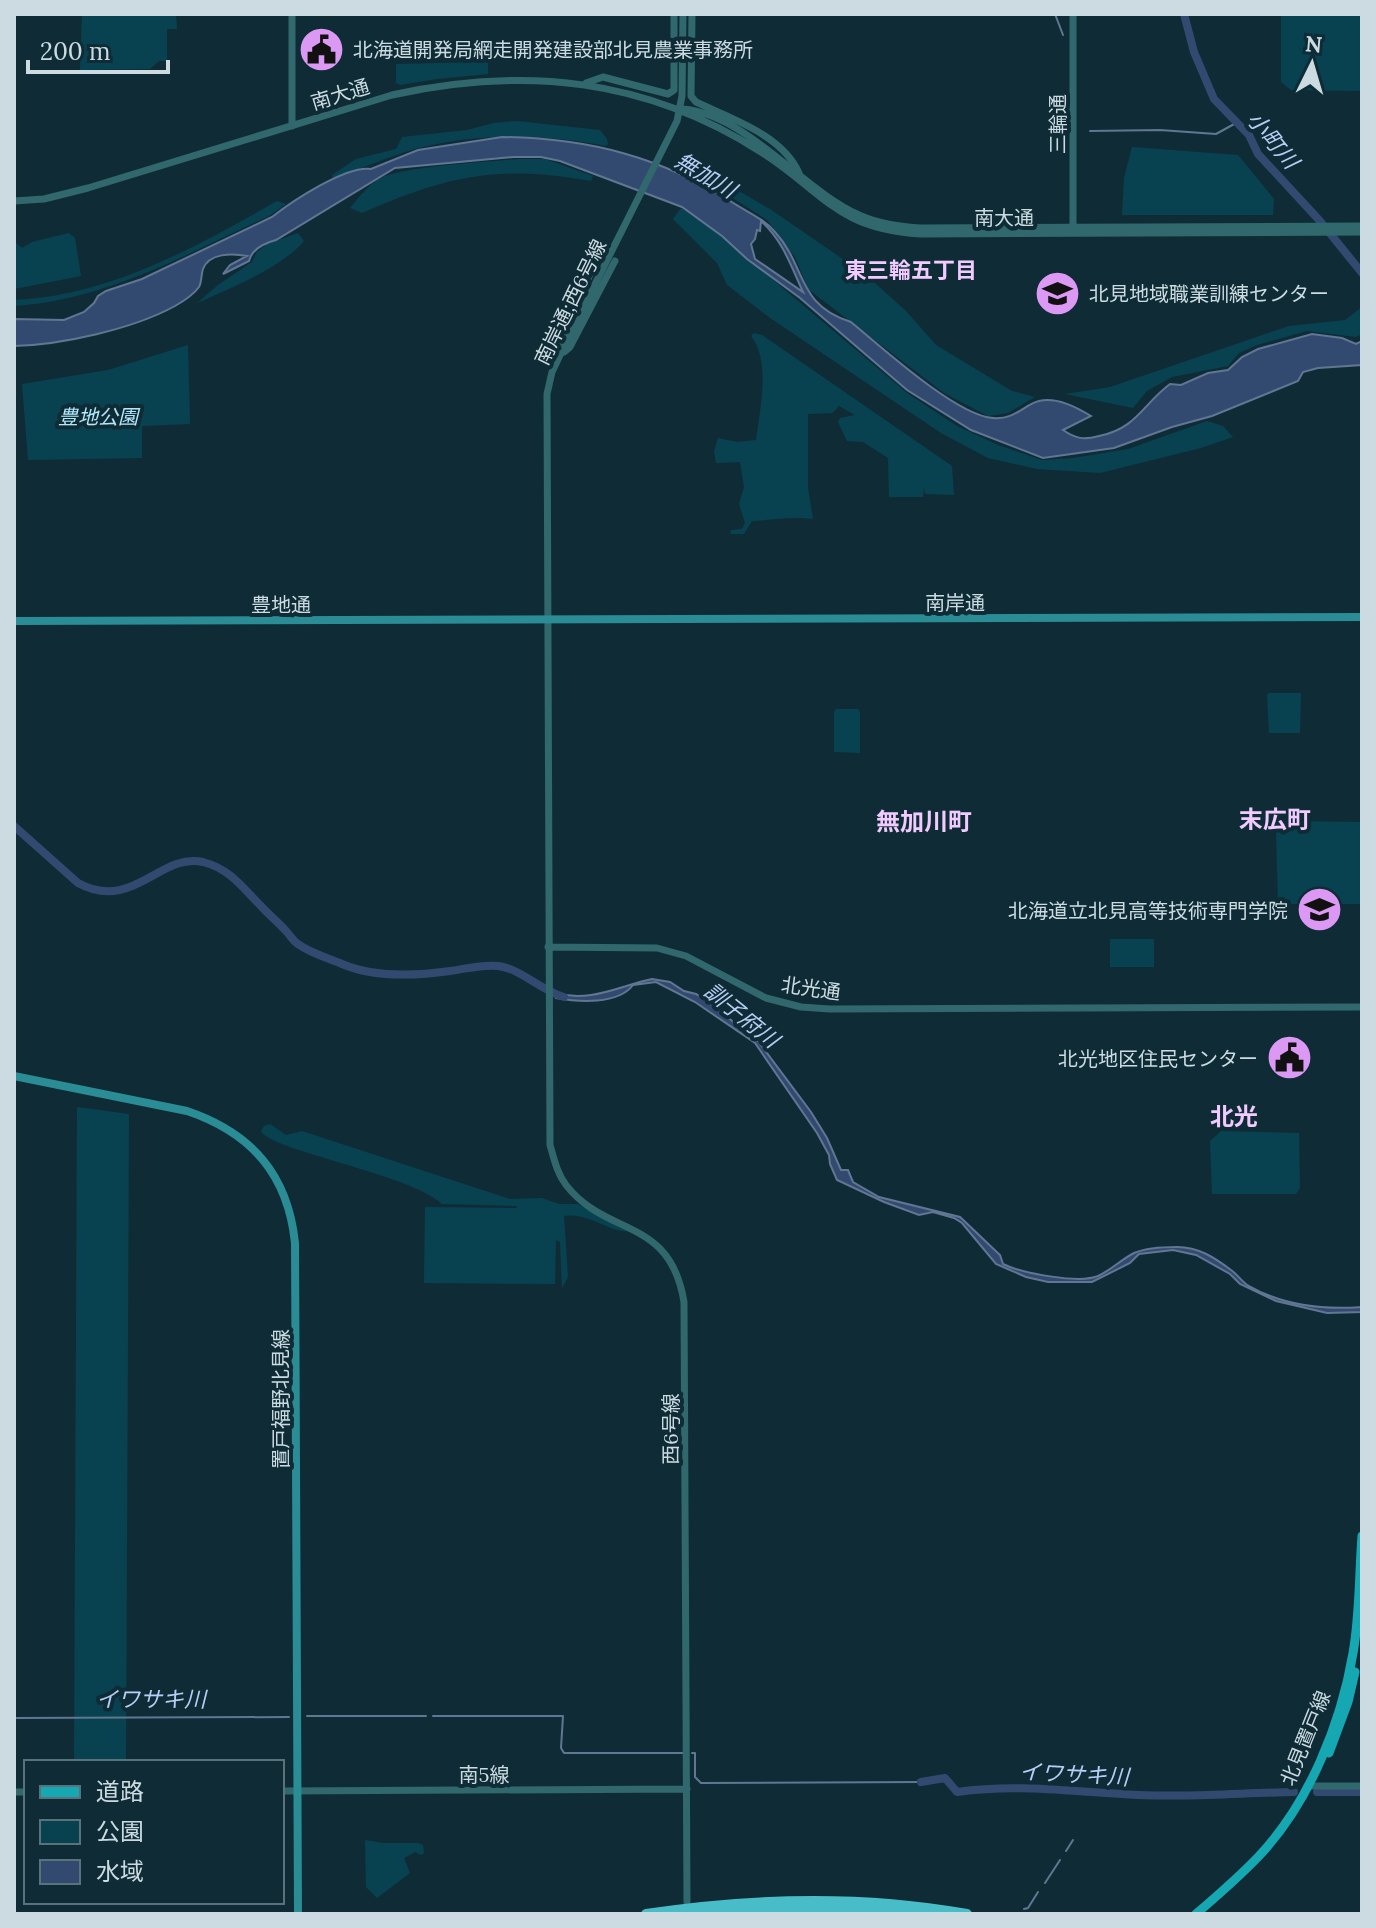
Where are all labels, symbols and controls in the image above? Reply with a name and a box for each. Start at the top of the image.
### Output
scale bar [28,24,168,74]
north arrow [1272,24,1352,104]
public building icon: 北海道開発局網走開発建設部北見農業事務所 [298,25,346,73]
text: N [1304,29,1323,59]
text: 200 m [40,36,110,67]
place label: 北海道開発局網走開発建設部北見農業事務所 [353,37,753,62]
street label: 南大通 [308,73,372,115]
street label: 三輪通 [1045,94,1070,154]
water label: 小町川 [1241,106,1306,176]
water label: 無加川 [670,146,743,205]
street label: 南大通 [974,205,1034,230]
street label: 南岸通;西6号線 [529,235,611,369]
district label: 東三輪五丁目 [845,256,977,284]
school or university icon: 北見地域職業訓練センター [1034,269,1082,317]
place label: 北見地域職業訓練センター [1089,281,1329,306]
park label: 豊地公園 [58,404,141,429]
street label: 南岸通 [925,590,985,615]
street label: 豊地通 [251,592,311,617]
district label: 末広町 [1239,804,1311,835]
district label: 無加川町 [876,806,972,837]
school or university icon: 北海道立北見高等技術専門学院 [1295,886,1343,934]
place label: 北海道立北見高等技術専門学院 [1008,898,1288,923]
street label: 北光通 [780,971,842,1005]
water label: 訓子府川 [699,976,787,1055]
public building icon: 北光地区住民センター [1265,1034,1313,1082]
place label: 北光地区住民センター [1058,1046,1258,1071]
district label: 北光 [1210,1101,1258,1132]
street label: 置戸福野北見線 [268,1329,293,1469]
street label: 西6号線 [658,1393,683,1465]
water label: イワサキ川 [96,1685,208,1713]
street label: 北見置戸線 [1275,1687,1335,1789]
water label: イワサキ川 [1018,1757,1132,1791]
legend [24,1760,284,1904]
street label: 南5線 [459,1762,509,1787]
text: 道路 [96,1776,144,1807]
text: 公園 [96,1816,144,1847]
text: 水域 [96,1856,144,1887]

